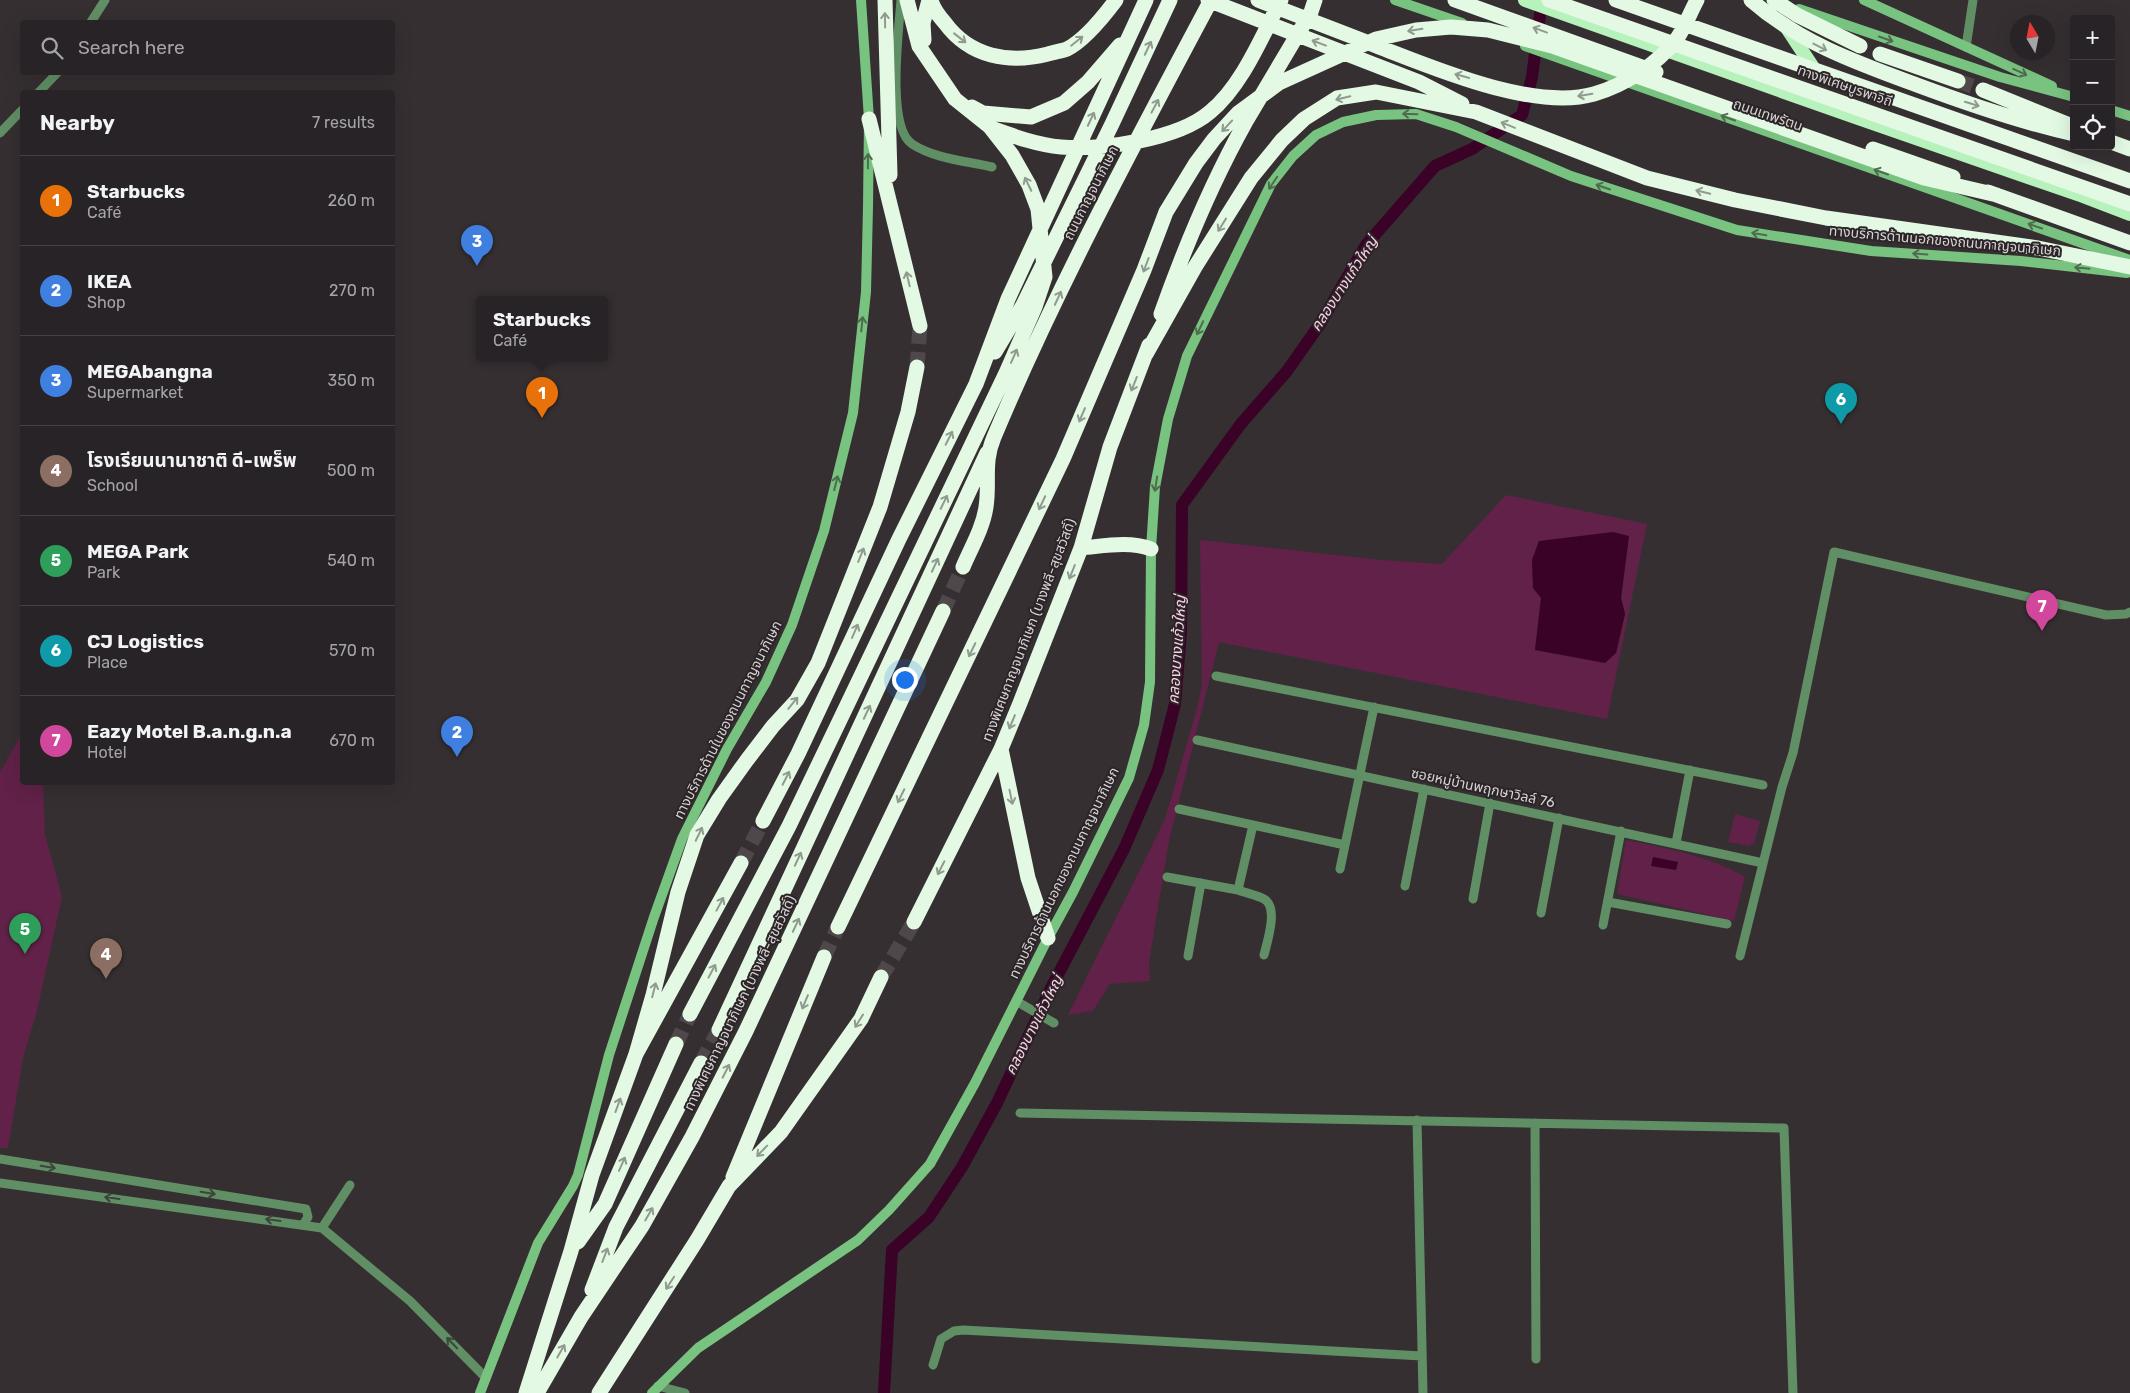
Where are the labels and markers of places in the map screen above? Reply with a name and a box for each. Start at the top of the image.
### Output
pin: 3 [461,225,493,266]
pin: 1 [526,377,558,418]
pin: 6 [1825,383,1857,424]
pin: 7 [2026,590,2058,631]
pin: 2 [441,716,473,757]
pin: 5 [9,913,41,954]
pin: 4 [90,938,122,979]

